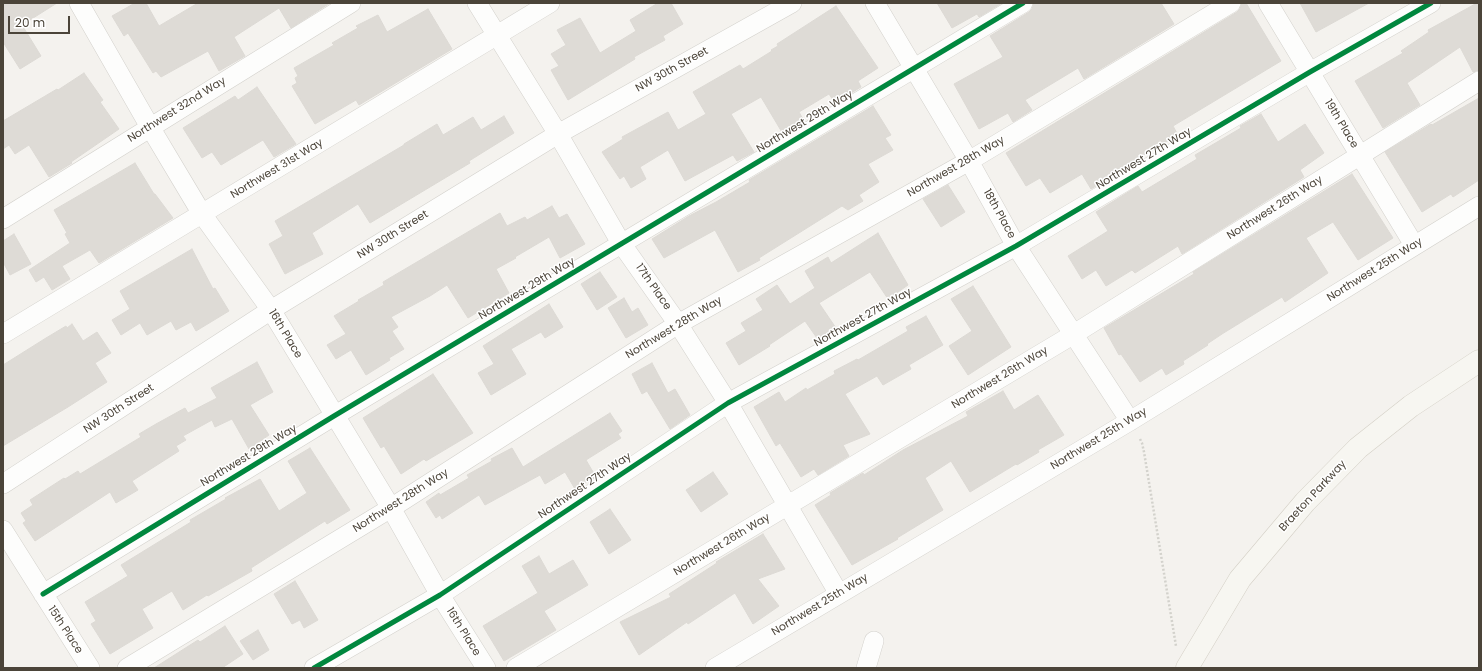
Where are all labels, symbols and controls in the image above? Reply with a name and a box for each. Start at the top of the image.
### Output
scale bar [10,8,72,34]
text: 20 m [15,14,45,31]
street label: NW 30th Street [633,45,711,95]
street label: Northwest 32nd Way [126,74,228,146]
street label: Northwest 29th Way [754,88,856,156]
street label: 19th Place [1321,97,1361,151]
street label: Northwest 27th Way [1094,125,1194,193]
street label: Northwest 28th Way [905,134,1007,200]
street label: Northwest 31st Way [228,136,326,202]
street label: Northwest 26th Way [1225,173,1325,243]
street label: 18th Place [980,187,1018,241]
street label: NW 30th Street [355,208,431,262]
street label: Northwest 25th Way [1325,235,1425,305]
street label: Northwest 29th Way [476,255,578,323]
street label: 17th Place [632,261,674,313]
street label: Northwest 27th Way [812,286,914,350]
street label: Northwest 28th Way [623,294,725,362]
street label: 16th Place [265,307,305,361]
street label: Northwest 26th Way [949,344,1051,412]
street label: NW 30th Street [81,381,157,437]
street label: Northwest 25th Way [1048,405,1150,473]
street label: Northwest 29th Way [198,422,300,490]
street label: Northwest 27th Way [536,450,634,522]
street label: Braeton Parkway [1277,458,1349,534]
street label: Northwest 28th Way [351,466,451,536]
street label: Northwest 26th Way [671,511,773,579]
street label: Northwest 25th Way [769,571,871,639]
street label: 15th Place [45,604,85,656]
street label: 16th Place [443,605,483,659]

